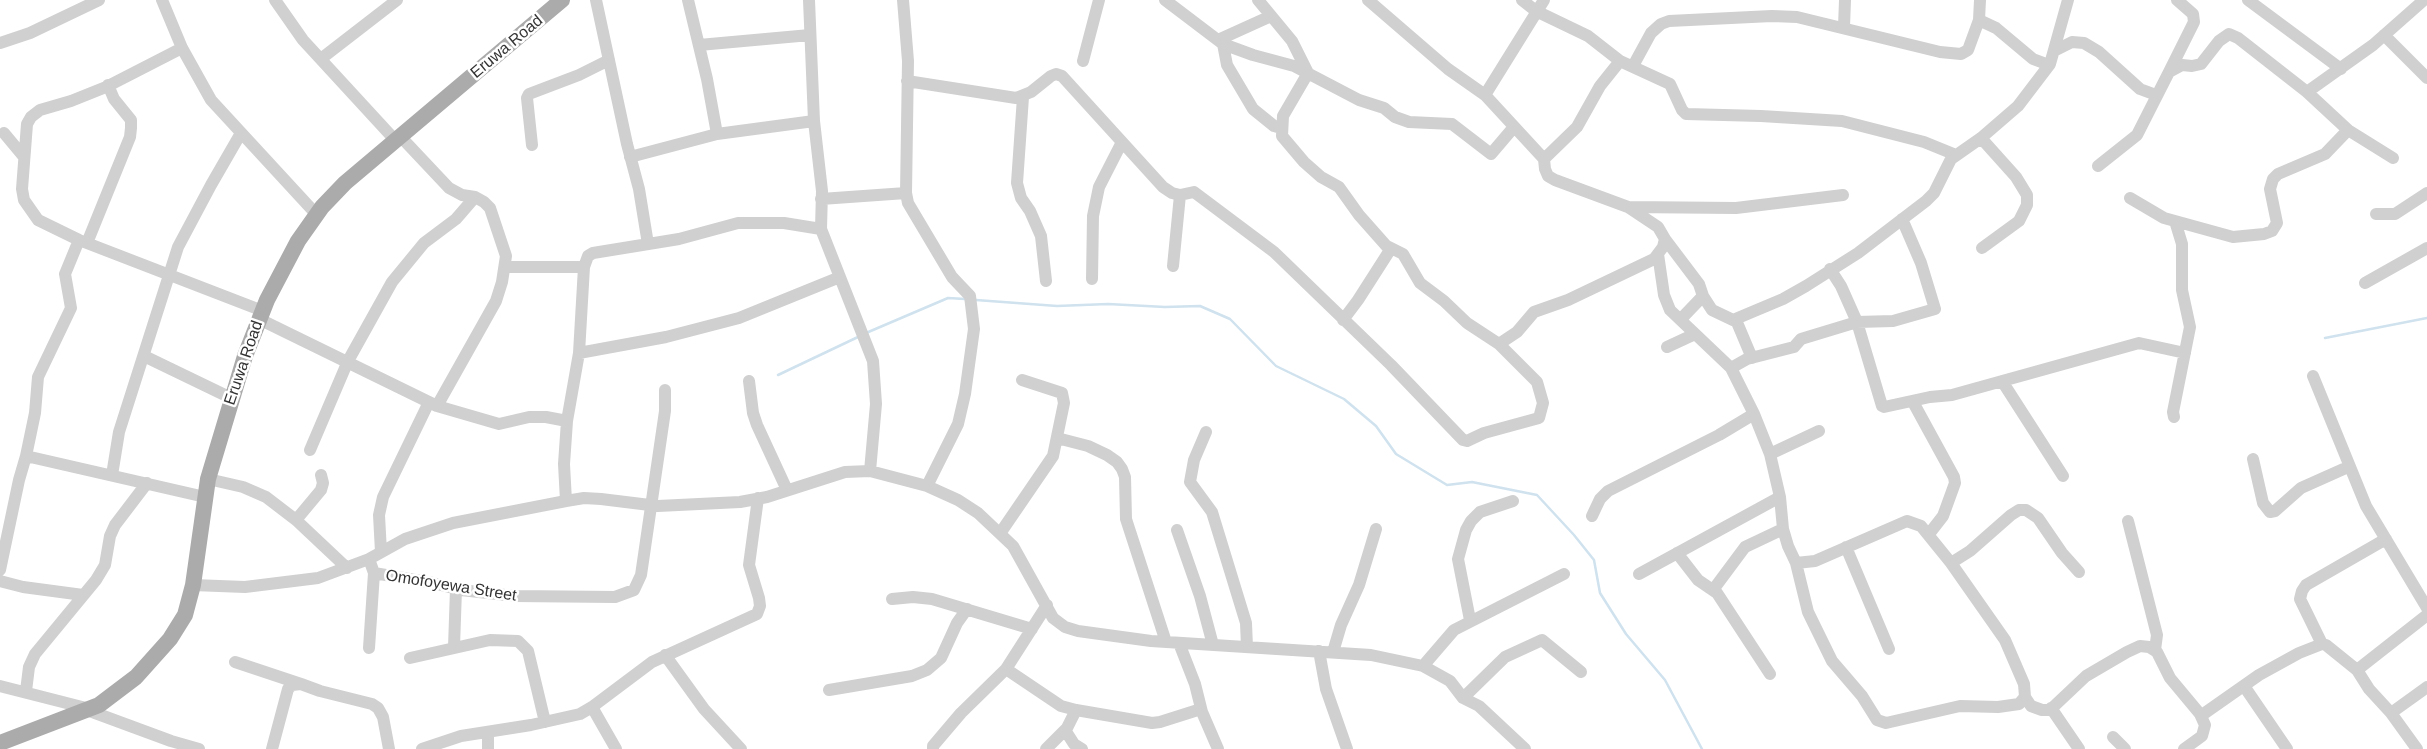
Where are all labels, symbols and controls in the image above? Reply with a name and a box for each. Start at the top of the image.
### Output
street label: Eruwa Road [467,11,547,83]
street label: Eruwa Road [221,318,267,408]
street label: Omofoyewa Street [384,566,518,606]

